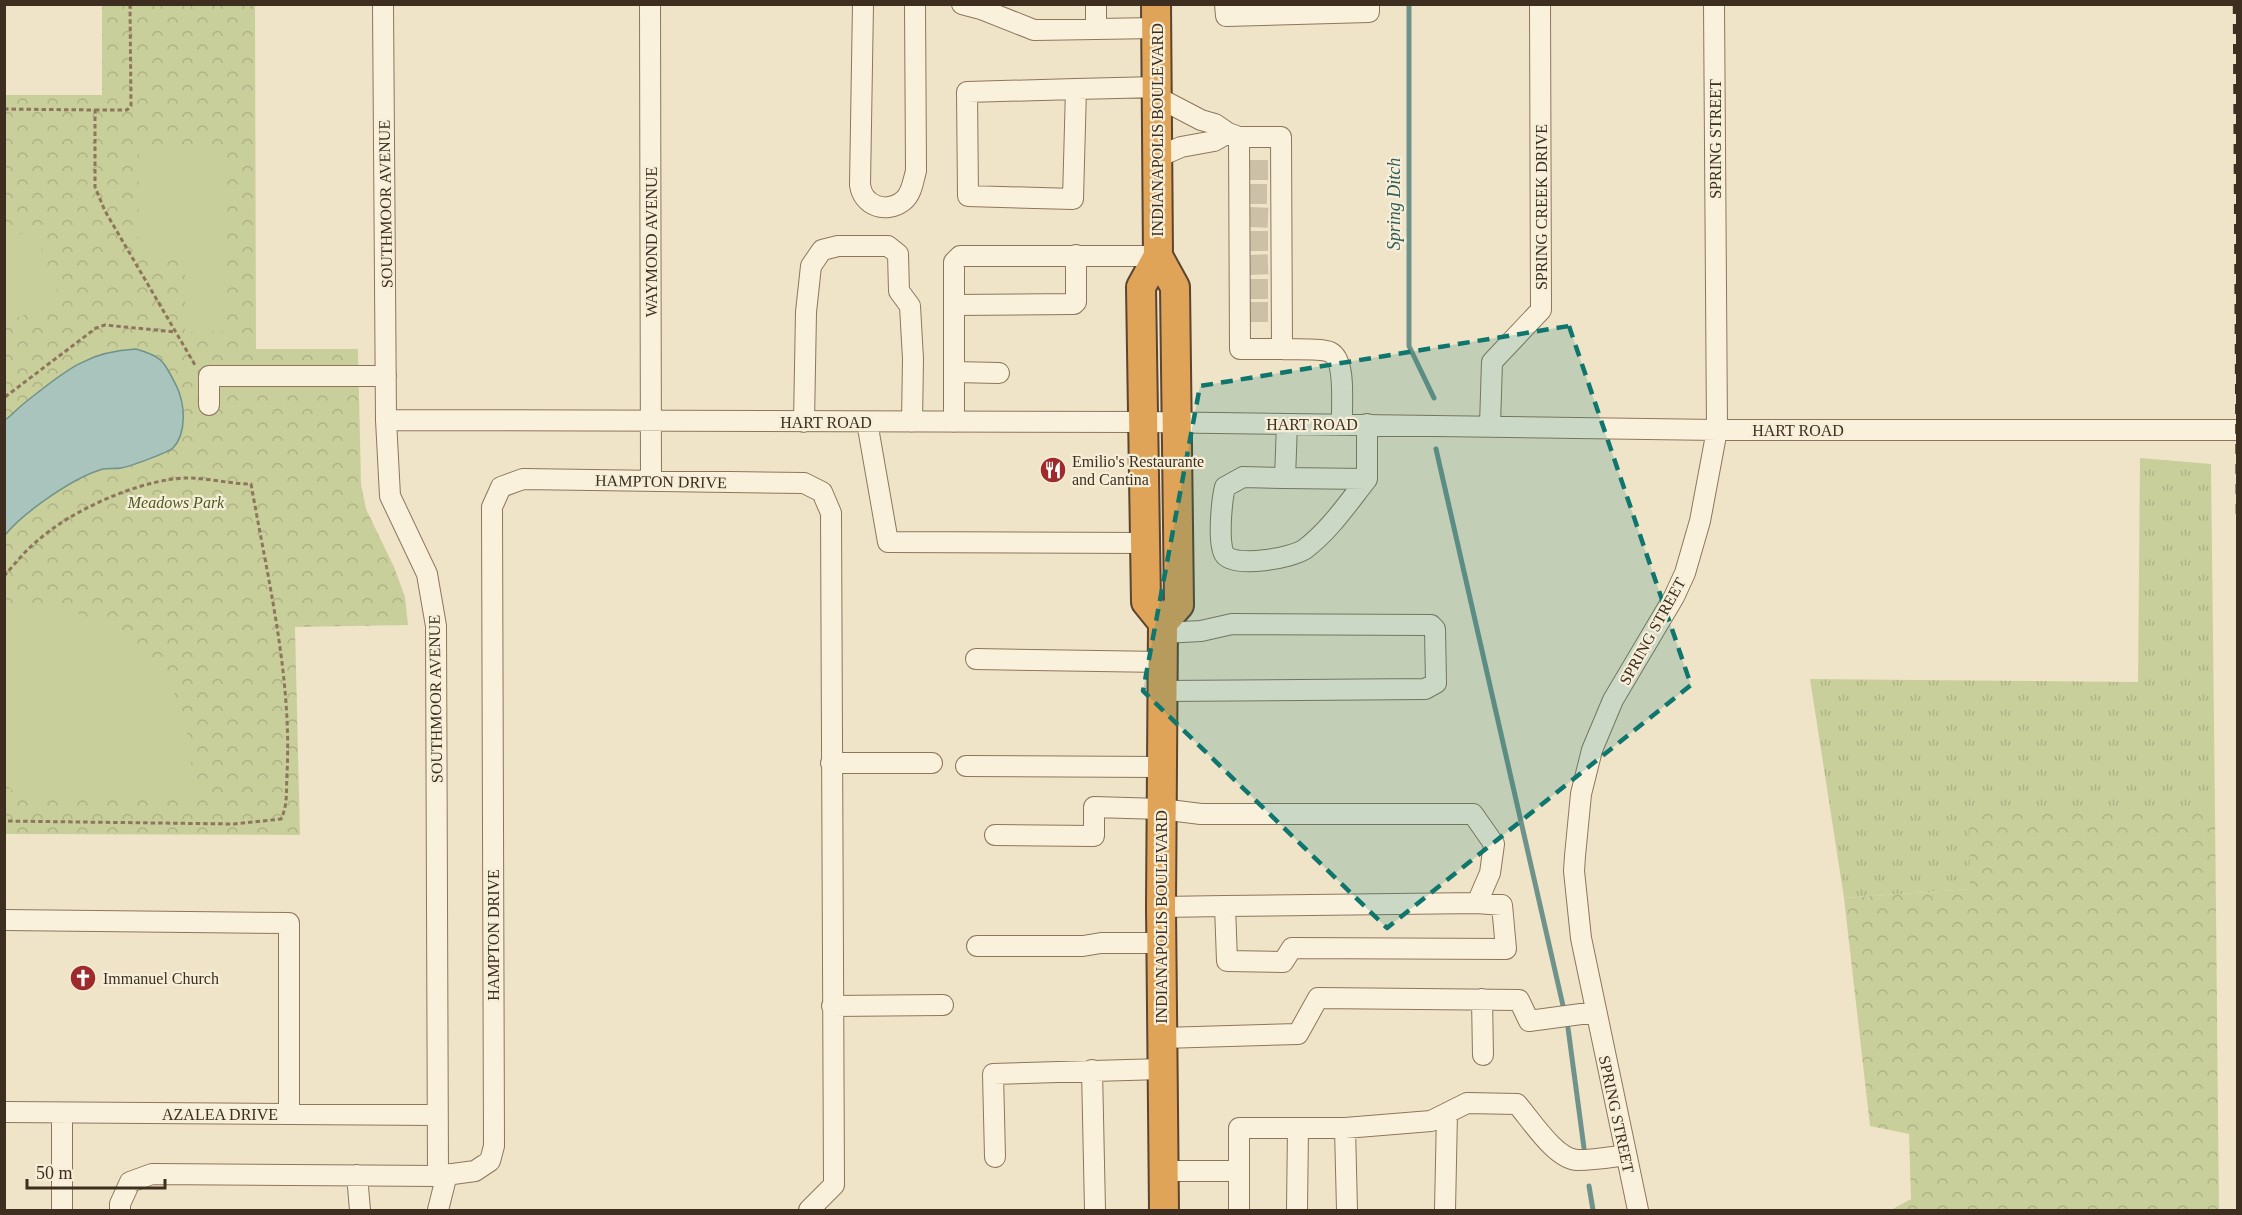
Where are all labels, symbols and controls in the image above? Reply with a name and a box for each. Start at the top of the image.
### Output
street label: INDIANAPOLIS BOULEVARD [1149,23,1166,237]
street label: SPRING STREET [1707,79,1724,199]
street label: SOUTHMOOR AVENUE [376,120,395,288]
street label: SPRING CREEK DRIVE [1533,124,1550,290]
water label: Spring Ditch [1384,158,1404,250]
street label: WAYMOND AVENUE [643,167,660,317]
street label: HART ROAD [780,414,872,431]
street label: HART ROAD [1266,416,1358,433]
street label: HART ROAD [1752,422,1844,439]
place label: Emilio's Restaurante and Cantina [1072,453,1204,488]
restaurant icon: Emilio's Restaurante and Cantina [1038,455,1068,485]
street label: HAMPTON DRIVE [595,472,727,491]
park label: Meadows Park [127,494,225,511]
street label: SPRING STREET [1616,575,1689,688]
street label: SOUTHMOOR AVENUE [426,615,445,783]
street label: INDIANAPOLIS BOULEVARD [1153,810,1170,1024]
street label: HAMPTON DRIVE [485,869,502,1001]
church icon: Immanuel Church [68,963,98,993]
place label: Immanuel Church [103,970,219,987]
street label: SPRING STREET [1596,1054,1637,1175]
street label: AZALEA DRIVE [162,1106,278,1123]
scale bar [27,1152,165,1190]
text: 50 m [36,1163,73,1183]

